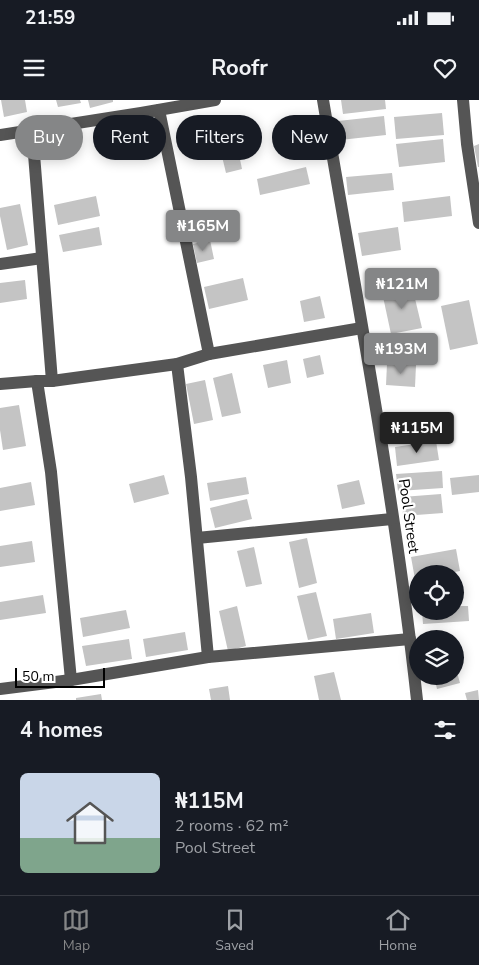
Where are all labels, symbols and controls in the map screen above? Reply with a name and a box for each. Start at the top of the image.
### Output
text: 21:59 [25,5,75,31]
text: Roofr [211,53,268,83]
icon: menu [20,54,48,82]
icon: heart [431,54,459,82]
chip: Buy [15,115,83,160]
chip: Rent [93,115,166,160]
chip: Filters [176,115,262,160]
chip: New [272,115,346,160]
pin: ₦165M [168,210,238,252]
text: ₦165M [177,215,229,237]
pin: ₦121M [367,268,437,310]
text: ₦121M [376,273,428,295]
pin: ₦193M [366,332,436,375]
text: ₦193M [375,338,427,360]
pin: ₦115M [382,412,452,454]
text: ₦115M [391,417,443,439]
street label: Pool Street [394,477,424,555]
map controls [409,565,464,685]
button: locate [409,565,464,620]
button: layers [409,630,464,685]
scale bar [15,665,105,688]
text: 50 m [22,667,54,686]
text: 4 homes [20,716,103,744]
icon: filters [431,716,459,744]
text: ₦115M [175,787,244,815]
icon: home [60,793,120,853]
text: 2 rooms · 62 m² [175,815,288,837]
text: Pool Street [175,837,255,859]
tab: Map [62,906,90,955]
tab: Saved [215,906,254,955]
tab: Home [379,906,417,955]

